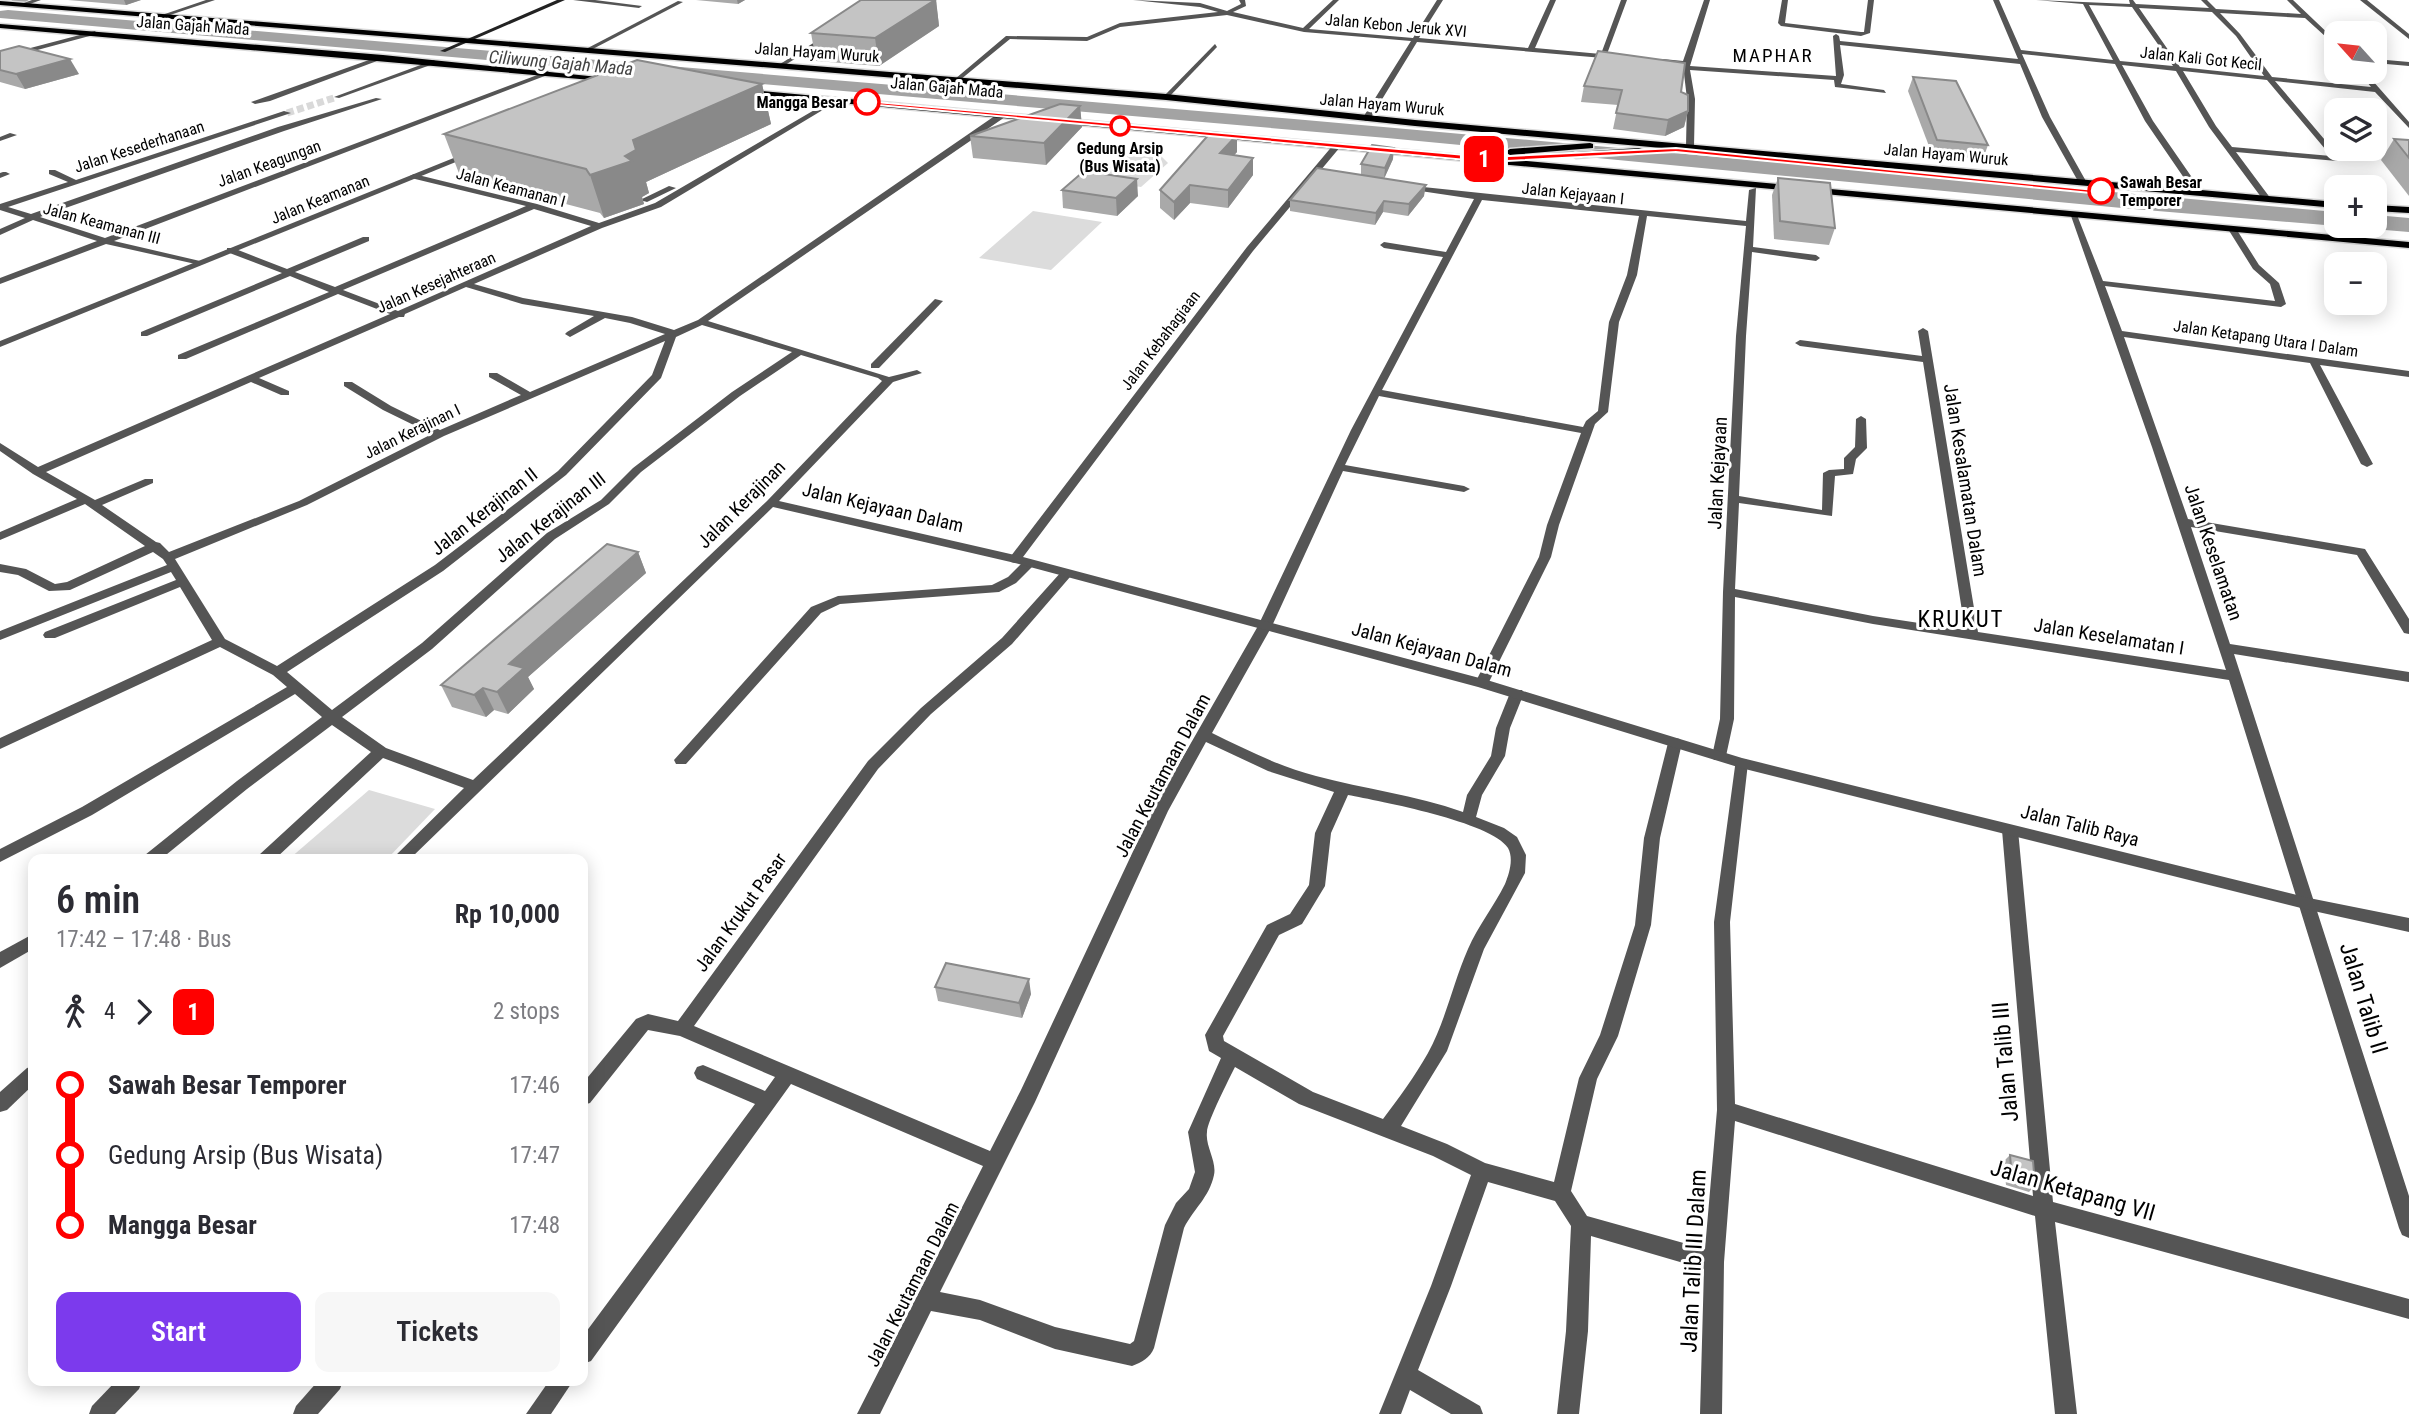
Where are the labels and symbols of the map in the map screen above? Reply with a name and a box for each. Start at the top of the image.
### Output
street label: Jalan Kebon Jeruk XVI [1324,10,1468,41]
street label: Jalan Gajah Mada [136,12,250,39]
north arrow [2324,21,2387,84]
street label: Jalan Hayam Wuruk [754,39,881,66]
street label: Jalan Kali Got Kecil [2139,43,2263,74]
district label: MAPHAR [1733,44,1814,67]
water label: Ciliwung Gajah Mada [488,46,634,79]
street label: Jalan Gajah Mada [890,73,1004,102]
marker: Mangga Besar [854,89,880,115]
street label: Jalan Hayam Wuruk [1319,90,1446,119]
place label: Mangga Besar [756,93,848,112]
marker: Gedung Arsip (Bus Wisata) [1110,116,1130,136]
street label: Jalan Kesederhanaan [72,117,207,176]
street label: Jalan Keagungan [215,136,323,191]
line badge: 1 [1461,136,1507,182]
place label: Gedung Arsip (Bus Wisata) [1077,139,1163,176]
street label: Jalan Hayam Wuruk [1883,140,2010,169]
street label: Jalan Keamanan I [454,164,568,211]
street label: Jalan Keamanan [268,171,372,228]
place label: Sawah Besar Temporer [2120,173,2202,210]
marker: Sawah Besar Temporer [2088,178,2114,204]
street label: Jalan Kejayaan I [1521,179,1625,208]
street label: Jalan Keamanan III [41,199,162,248]
street label: Jalan Kesejahteraan [374,248,498,317]
street label: Jalan Kebahagiaan [1117,287,1204,394]
street label: Jalan Ketapang Utara I Dalam [2172,316,2360,361]
street label: Jalan Kesalamatan Dalam [1939,382,1992,578]
street label: Jalan Kerajinan I [361,400,463,463]
street label: Jalan Kejayaan [1703,416,1732,530]
street label: Jalan Kerajinan [693,456,790,553]
street label: Jalan Kerajinan II [426,463,542,560]
street label: Jalan Kerajinan III [491,467,610,568]
street label: Jalan Kejayaan Dalam [800,478,966,537]
street label: Jalan Keselamatan [2179,481,2248,623]
district label: KRUKUT [1917,606,2005,633]
street label: Jalan Keselamatan I [2032,613,2186,660]
street label: Jalan Kejayaan Dalam [1349,617,1514,682]
street label: Jalan Keutamaan Dalam [1110,689,1215,861]
street label: Jalan Talib Raya [2018,800,2141,851]
street label: Jalan Krukut Pasar [690,848,791,976]
street label: Jalan Talib II [2334,939,2393,1057]
street label: Jalan Talib III [1987,1001,2024,1123]
street label: Jalan Ketapang VII [1987,1154,2158,1227]
street label: Jalan Talib III Dalam [1675,1169,1712,1353]
street label: Jalan Keutamaan Dalam [861,1198,964,1371]

